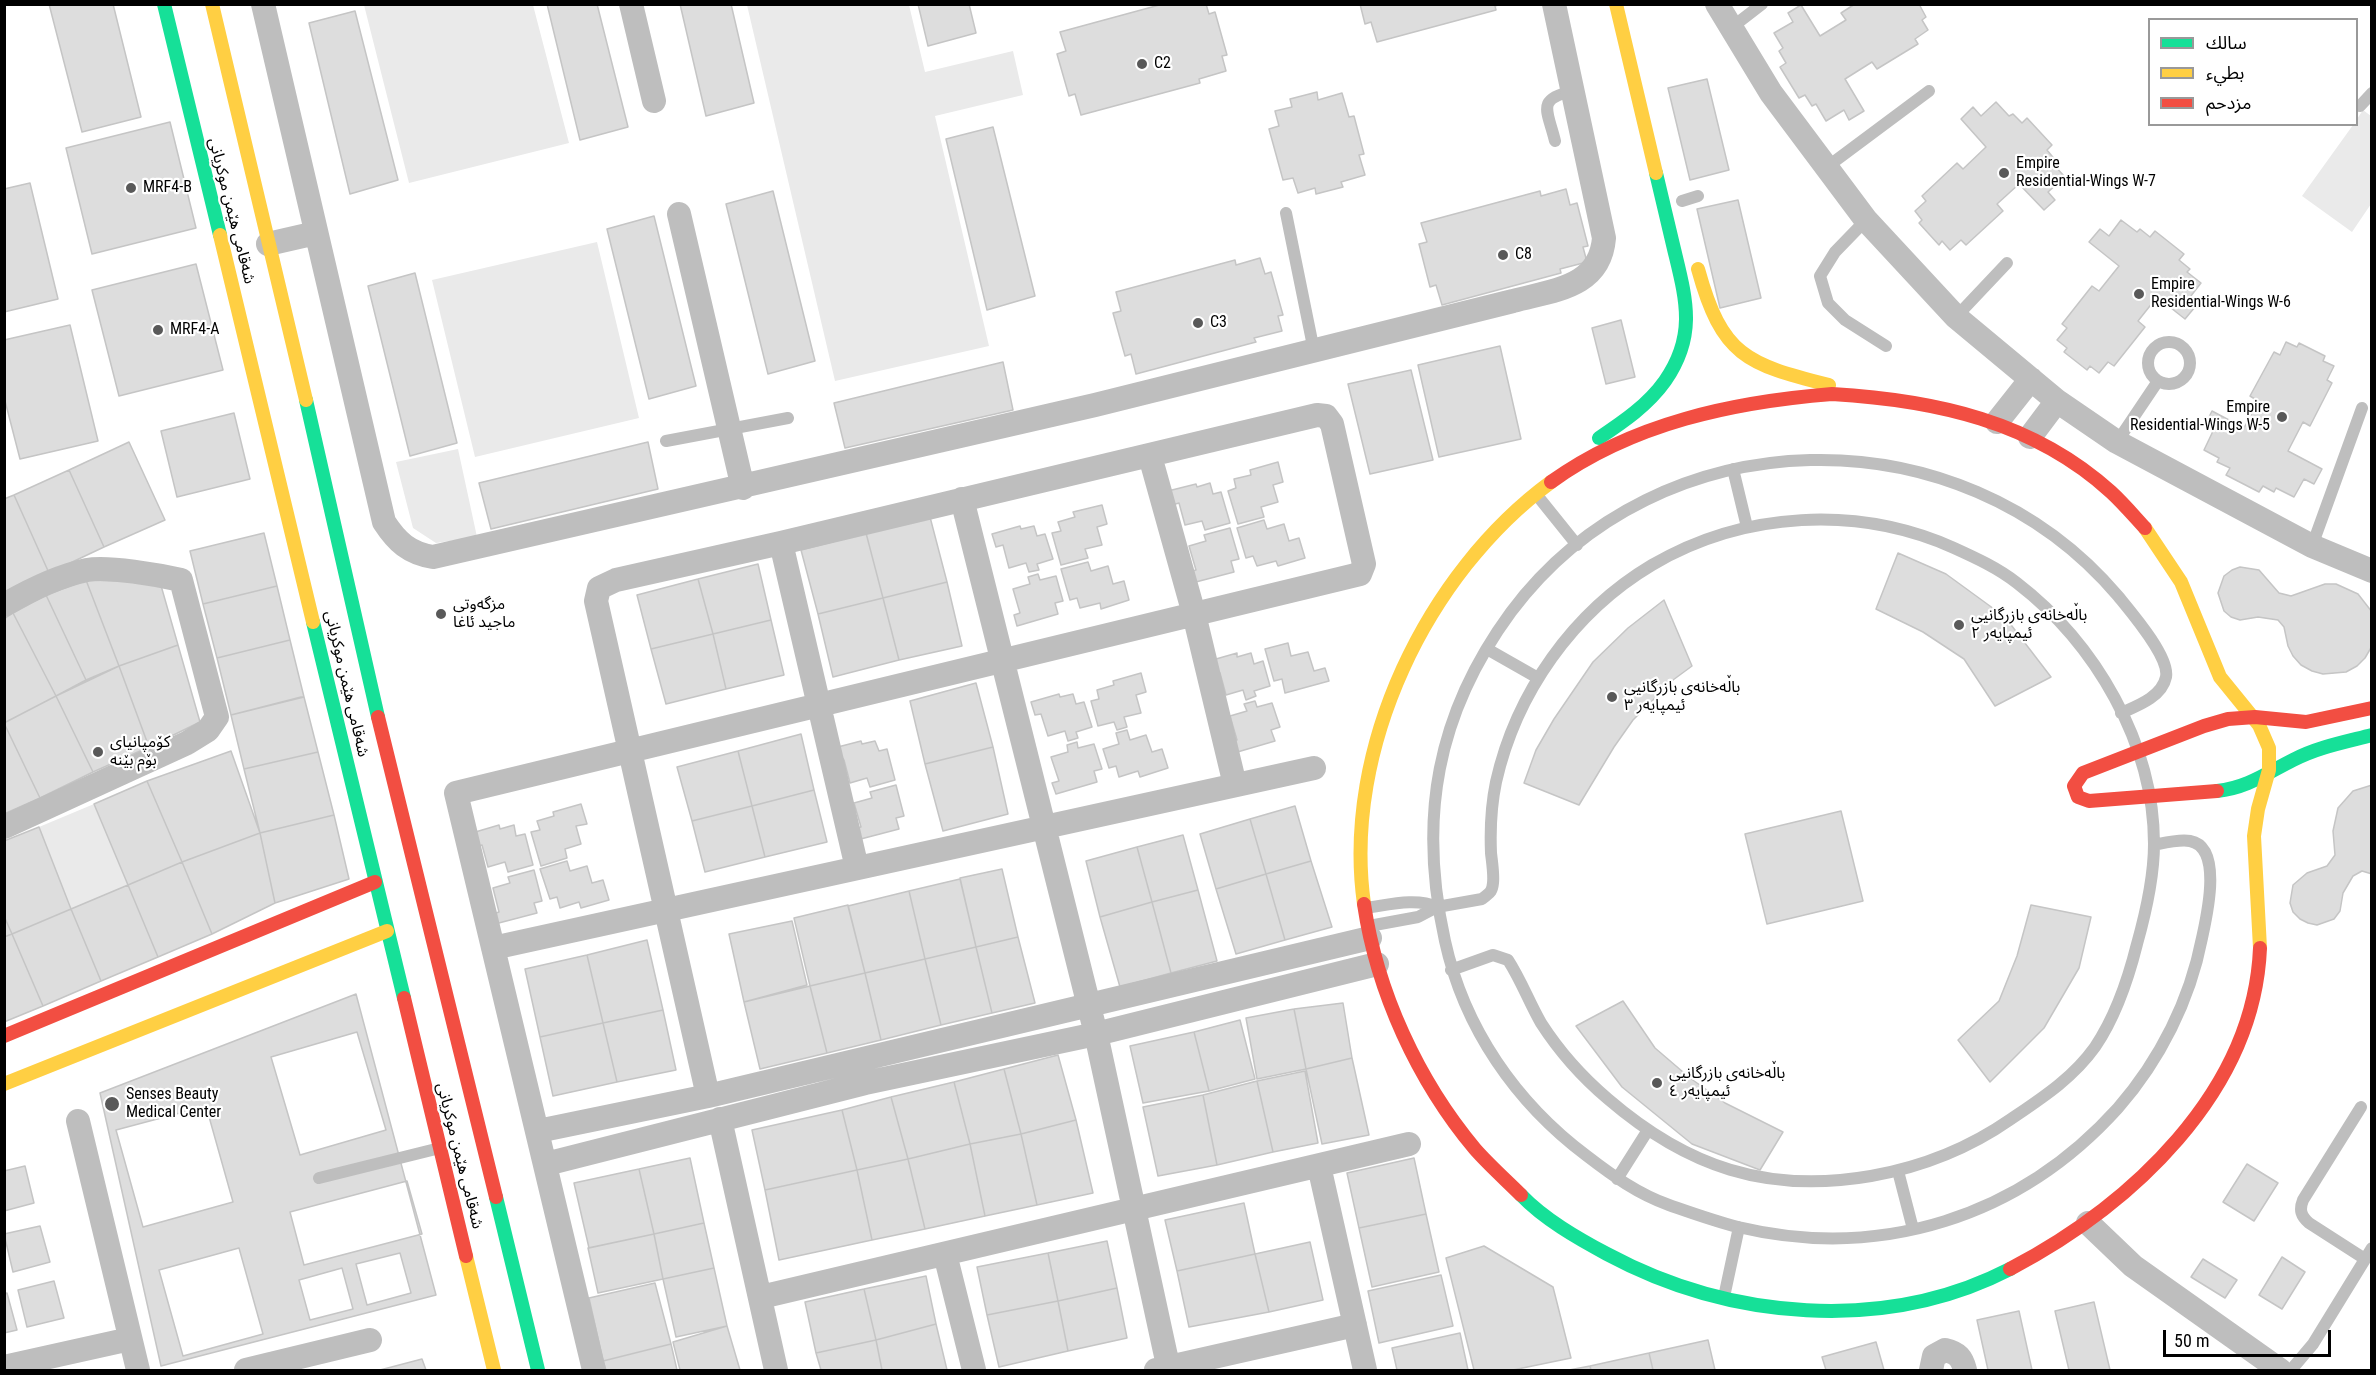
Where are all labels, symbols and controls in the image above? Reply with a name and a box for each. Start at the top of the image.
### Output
legend [2148,18,2358,126]
text: سالك [2206,32,2247,53]
place label: C2 [1154,54,1171,74]
marker: C2 [1135,57,1149,71]
text: بطيء [2206,62,2244,83]
text: مزدحم [2206,92,2251,113]
street label: شەقامی هێمن موکریانی [204,136,258,286]
place label: Empire Residential-Wings W-7 [2016,154,2156,192]
marker: Empire Residential-Wings W-7 [1997,166,2011,180]
place label: MRF4-B [143,178,192,198]
marker: MRF4-B [124,181,138,195]
place label: C8 [1515,245,1532,265]
marker: C8 [1496,248,1510,262]
place label: Empire Residential-Wings W-6 [2151,275,2291,313]
marker: Empire Residential-Wings W-6 [2132,287,2146,301]
place label: C3 [1210,313,1227,333]
marker: C3 [1191,316,1205,330]
place label: MRF4-A [170,320,219,340]
marker: MRF4-A [151,323,165,337]
place label: Empire Residential-Wings W-5 [2130,398,2270,436]
marker: Empire Residential-Wings W-5 [2275,410,2289,424]
place label: مزگەوتی ماجید ئاغا [453,595,515,633]
place label: باڵەخانەی بازرگانیی ئیمپایەر ٢ [1971,606,2087,644]
marker: مزگەوتی ماجید ئاغا [434,607,448,621]
street label: شەقامی هێمن موکریانی [320,609,372,759]
marker: باڵەخانەی بازرگانیی ئیمپایەر ٢ [1952,618,1966,632]
place label: باڵەخانەی بازرگانیی ئیمپایەر ٣ [1624,678,1740,716]
marker: باڵەخانەی بازرگانیی ئیمپایەر ٣ [1605,690,1619,704]
place label: کۆمپانیای بۆم بێنە [110,733,170,771]
marker: کۆمپانیای بۆم بێنە [91,745,105,759]
place label: باڵەخانەی بازرگانیی ئیمپایەر ٤ [1669,1064,1785,1102]
marker: باڵەخانەی بازرگانیی ئیمپایەر ٤ [1650,1076,1664,1090]
street label: شەقامی هێمن موکریانی [432,1081,486,1231]
place label: Senses Beauty Medical Center [126,1085,221,1123]
marker: Senses Beauty Medical Center [103,1095,121,1113]
scale bar [2166,1318,2334,1356]
text: 50 m [2174,1330,2209,1351]

